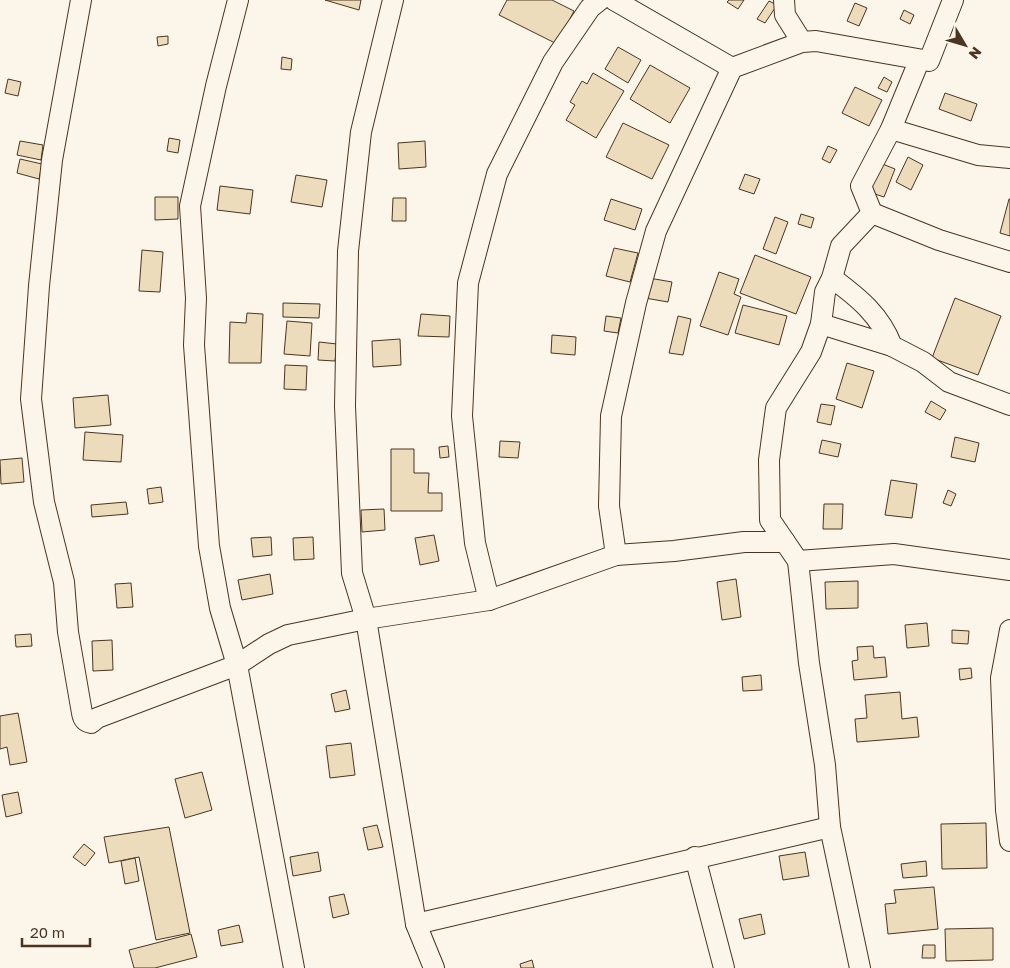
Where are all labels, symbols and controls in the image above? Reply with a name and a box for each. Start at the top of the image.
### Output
north arrow [940,20,990,70]
text: N [966,44,986,63]
scale bar [22,916,90,948]
text: 20 m [30,923,65,941]

